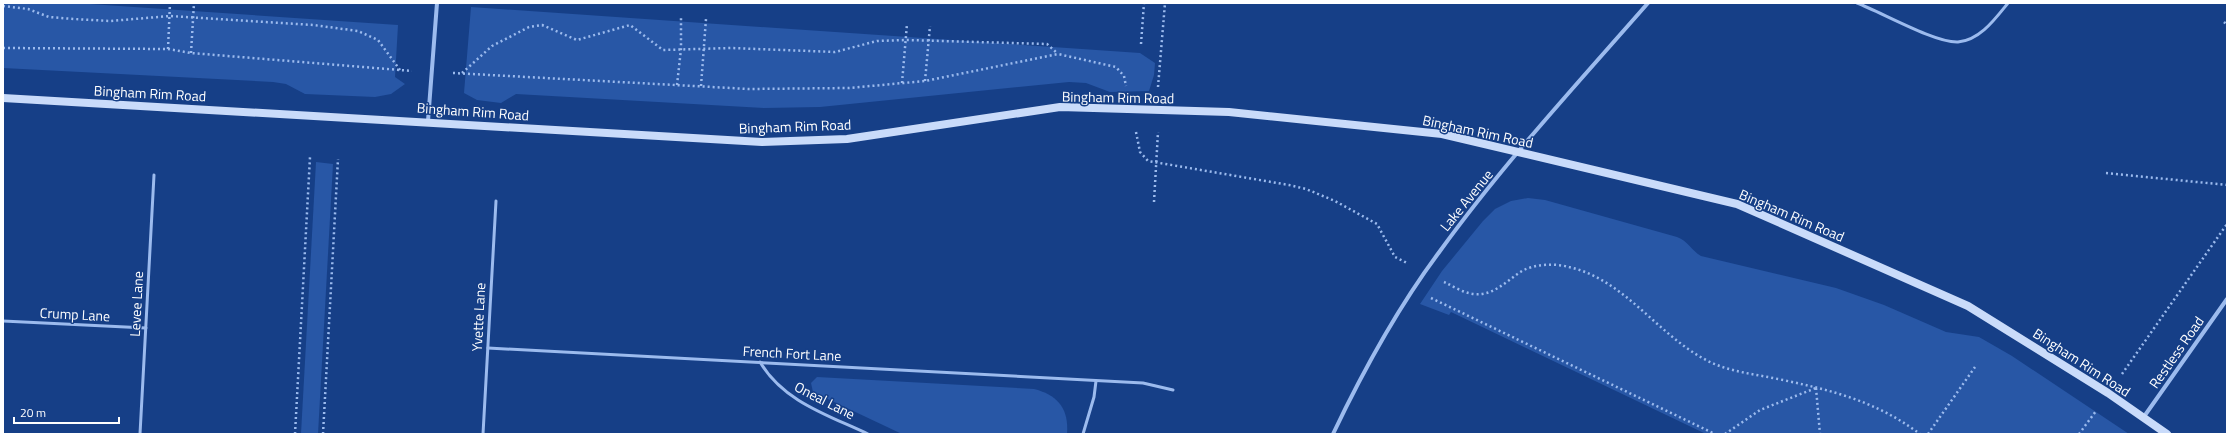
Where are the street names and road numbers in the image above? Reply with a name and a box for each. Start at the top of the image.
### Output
street label: Bingham Rim Road [93,80,207,106]
street label: Bingham Rim Road [1062,86,1174,108]
street label: Bingham Rim Road [416,97,530,125]
street label: Bingham Rim Road [1421,109,1535,153]
street label: Bingham Rim Road [738,114,852,138]
street label: Lake Avenue [1434,165,1498,235]
street label: Bingham Rim Road [1736,183,1848,247]
street label: Levee Lane [124,271,148,337]
street label: Yvette Lane [466,282,490,352]
street label: Crump Lane [39,302,111,326]
street label: Restless Road [2143,312,2209,392]
street label: Bingham Rim Road [2029,323,2135,401]
street label: French Fort Lane [742,340,842,366]
street label: Oneal Lane [791,376,859,424]

